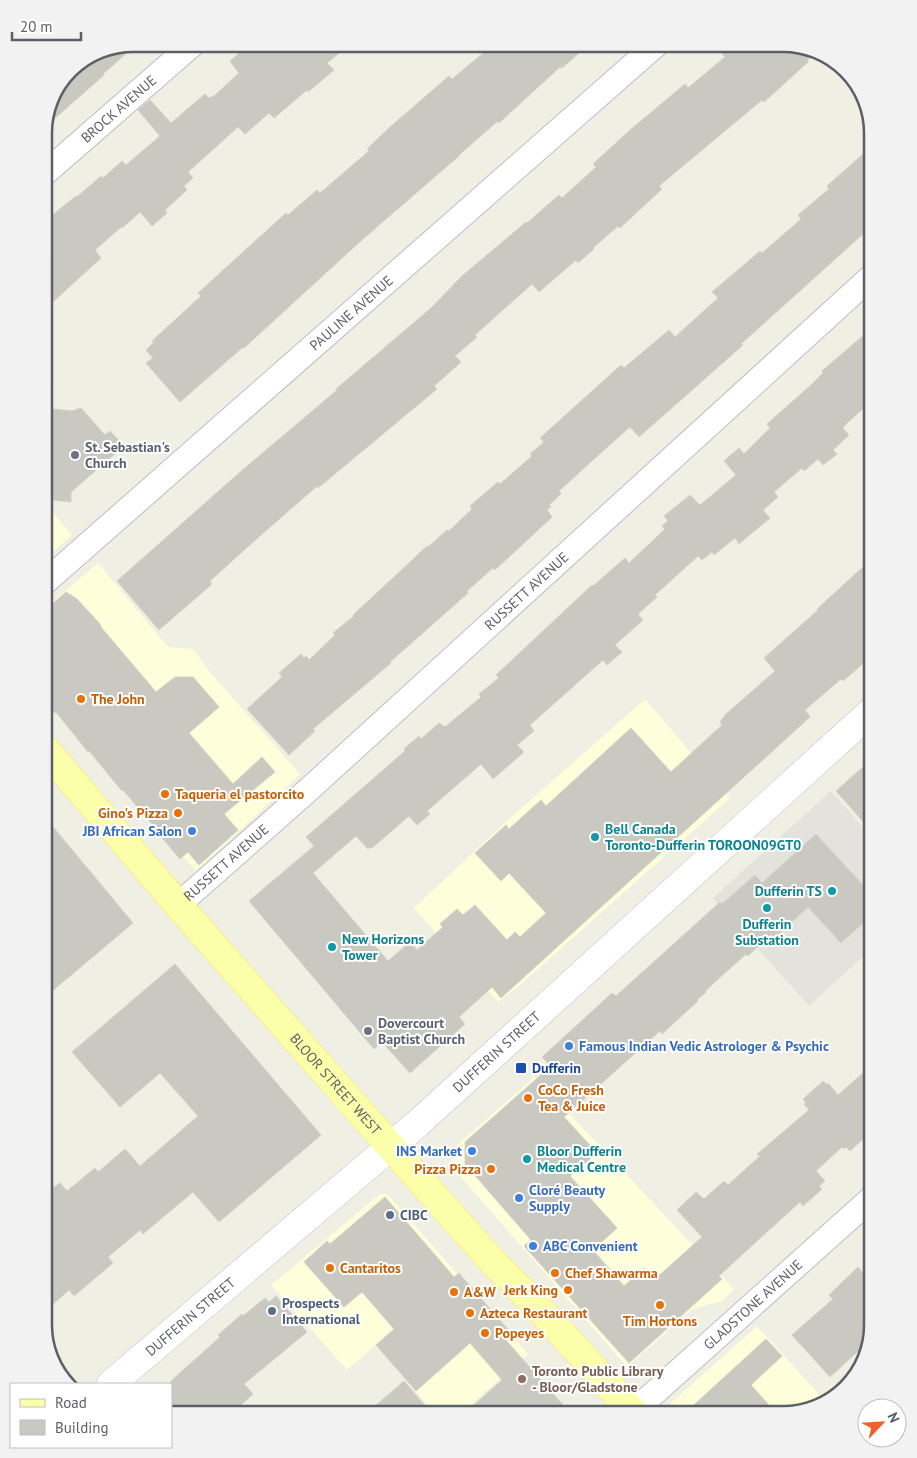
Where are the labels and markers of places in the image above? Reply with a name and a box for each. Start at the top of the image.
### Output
place label: St. Sebastian's Church [85,438,170,472]
marker: St. Sebastian's Church [69,449,81,461]
place label: The John [91,690,145,708]
marker: The John [75,693,87,705]
place label: Taqueria el pastorcito [175,785,305,803]
marker: Taqueria el pastorcito [159,788,171,800]
place label: Gino's Pizza [98,804,168,822]
marker: Gino's Pizza [172,807,184,819]
place label: Bell Canada Toronto-Dufferin TOROON09GT0 [605,820,801,854]
place label: JBI African Salon [82,822,182,840]
marker: JBI African Salon [186,825,198,837]
marker: Bell Canada Toronto-Dufferin TOROON09GT0 [589,831,601,843]
place label: Dufferin TS [755,882,822,900]
marker: Dufferin TS [826,885,838,897]
marker: Dufferin Substation [761,902,773,914]
place label: Dufferin Substation [735,915,799,949]
place label: New Horizons Tower [342,930,424,964]
marker: New Horizons Tower [326,941,338,953]
place label: Dovercourt Baptist Church [378,1014,465,1048]
marker: Dovercourt Baptist Church [362,1025,374,1037]
place label: Famous Indian Vedic Astrologer & Psychic [579,1037,829,1055]
marker: Famous Indian Vedic Astrologer & Psychic [563,1040,575,1052]
place label: Dufferin [532,1059,581,1077]
marker: Dufferin [514,1061,528,1075]
place label: CoCo Fresh Tea & Juice [538,1081,606,1115]
marker: CoCo Fresh Tea & Juice [522,1092,534,1104]
place label: INS Market [396,1142,462,1160]
place label: Bloor Dufferin Medical Centre [537,1142,626,1176]
marker: INS Market [466,1145,478,1157]
marker: Bloor Dufferin Medical Centre [521,1153,533,1165]
place label: Pizza Pizza [414,1160,481,1178]
marker: Pizza Pizza [485,1163,497,1175]
place label: Cloré Beauty Supply [529,1181,605,1215]
marker: Cloré Beauty Supply [513,1192,525,1204]
place label: CIBC [400,1206,428,1224]
marker: CIBC [384,1209,396,1221]
place label: ABC Convenient [543,1237,638,1255]
marker: ABC Convenient [527,1240,539,1252]
place label: Cantaritos [340,1259,401,1277]
marker: Cantaritos [324,1262,336,1274]
place label: Chef Shawarma [565,1264,658,1282]
marker: Chef Shawarma [549,1267,561,1279]
place label: Jerk King [503,1281,558,1299]
place label: A&W [464,1283,497,1301]
marker: Jerk King [562,1284,574,1296]
marker: A&W [448,1286,460,1298]
place label: Prospects International [282,1294,361,1328]
marker: Tim Hortons [654,1299,666,1311]
place label: Azteca Restaurant [480,1304,588,1322]
marker: Prospects International [266,1305,278,1317]
marker: Azteca Restaurant [464,1307,476,1319]
place label: Tim Hortons [623,1312,697,1330]
place label: Popeyes [495,1324,544,1342]
marker: Popeyes [479,1327,491,1339]
place label: Toronto Public Library - Bloor/Gladstone [532,1362,664,1396]
marker: Toronto Public Library - Bloor/Gladstone [516,1373,528,1385]

